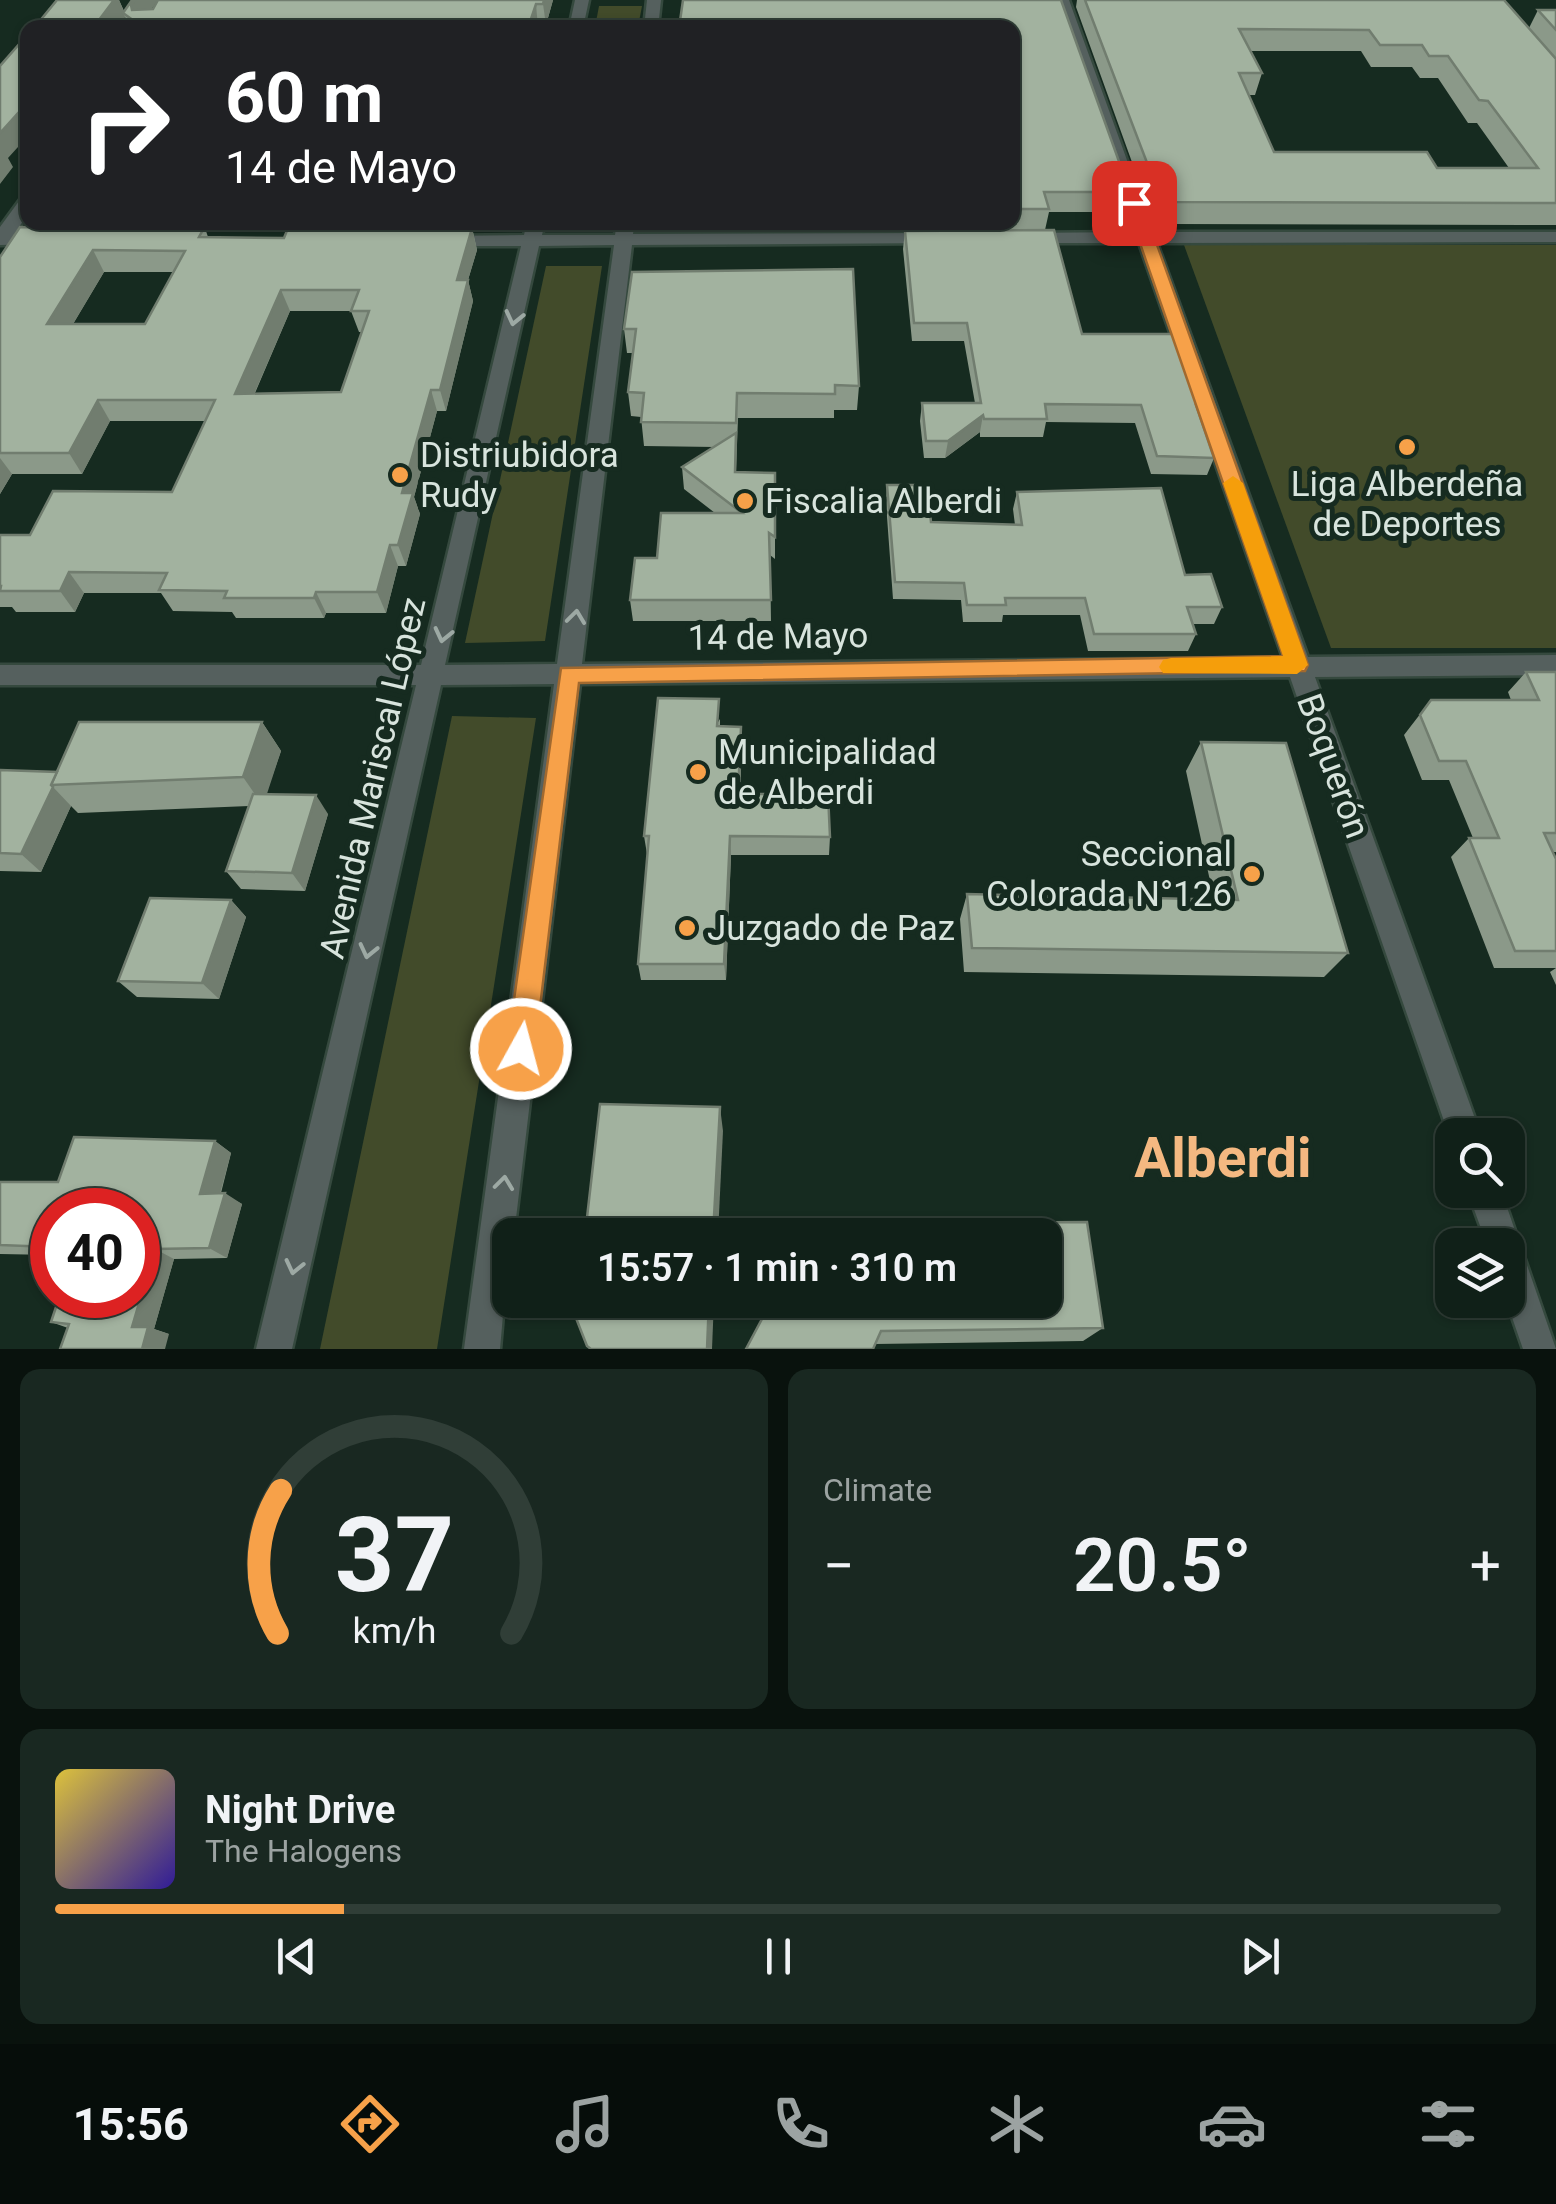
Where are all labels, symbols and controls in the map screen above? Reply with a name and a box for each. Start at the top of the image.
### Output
text: 60 m [225,57,383,139]
icon: right [60,60,190,190]
text: 14 de Mayo [225,141,457,194]
pin [1092,161,1177,246]
icon: arrive [1107,176,1162,231]
one-way arrow [505,309,526,326]
place label: Distriubidora Rudy [420,435,619,516]
marker: Liga Alberdeña de Deportes [1396,436,1418,458]
marker: Distriubidora Rudy [389,464,411,486]
place label: Liga Alberdeña de Deportes [1291,464,1523,545]
place label: Fiscalia Alberdi [765,481,1002,522]
marker: Fiscalia Alberdi [734,490,756,512]
street label: Avenida Mariscal López [311,593,435,963]
one-way arrow [565,609,586,625]
street label: 14 de Mayo [687,615,869,659]
one-way arrow [433,626,454,643]
street label: Boquerón [1288,688,1378,844]
place label: Municipalidad de Alberdi [718,732,937,813]
marker: Municipalidad de Alberdi [687,761,709,783]
place label: Seccional Colorada N°126 [986,834,1232,915]
marker: Seccional Colorada N°126 [1241,863,1263,885]
place label: Juzgado de Paz [707,908,955,949]
marker: Juzgado de Paz [676,917,698,939]
one-way arrow [359,942,380,959]
position arrow [469,997,573,1101]
map controls [1435,1118,1525,1318]
button: search [1435,1118,1525,1208]
district label: Alberdi [1134,1126,1312,1190]
one-way arrow [493,1174,514,1190]
speed limit sign: 40 [30,1188,160,1318]
button: layers [1435,1228,1525,1318]
text: 15:57 · 1 min · 310 m [597,1246,957,1290]
one-way arrow [285,1258,306,1275]
text: Climate [823,1471,932,1509]
text: 37 [334,1495,454,1616]
text: 20.5° [1073,1521,1252,1609]
text: − [823,1534,854,1598]
text: + [1470,1534,1501,1598]
text: km/h [352,1610,436,1652]
text: Night Drive [205,1788,395,1832]
text: The Halogens [205,1832,402,1870]
icon: previous [269,1929,324,1984]
icon: pause [751,1929,806,1984]
icon: next [1233,1929,1288,1984]
icon: directions [335,2089,405,2159]
icon: music [550,2089,620,2159]
icon: phone [766,2089,836,2159]
icon: climate [982,2089,1052,2159]
icon: car [1197,2089,1267,2159]
icon: filters [1413,2089,1483,2159]
text: 15:56 [73,2098,189,2151]

